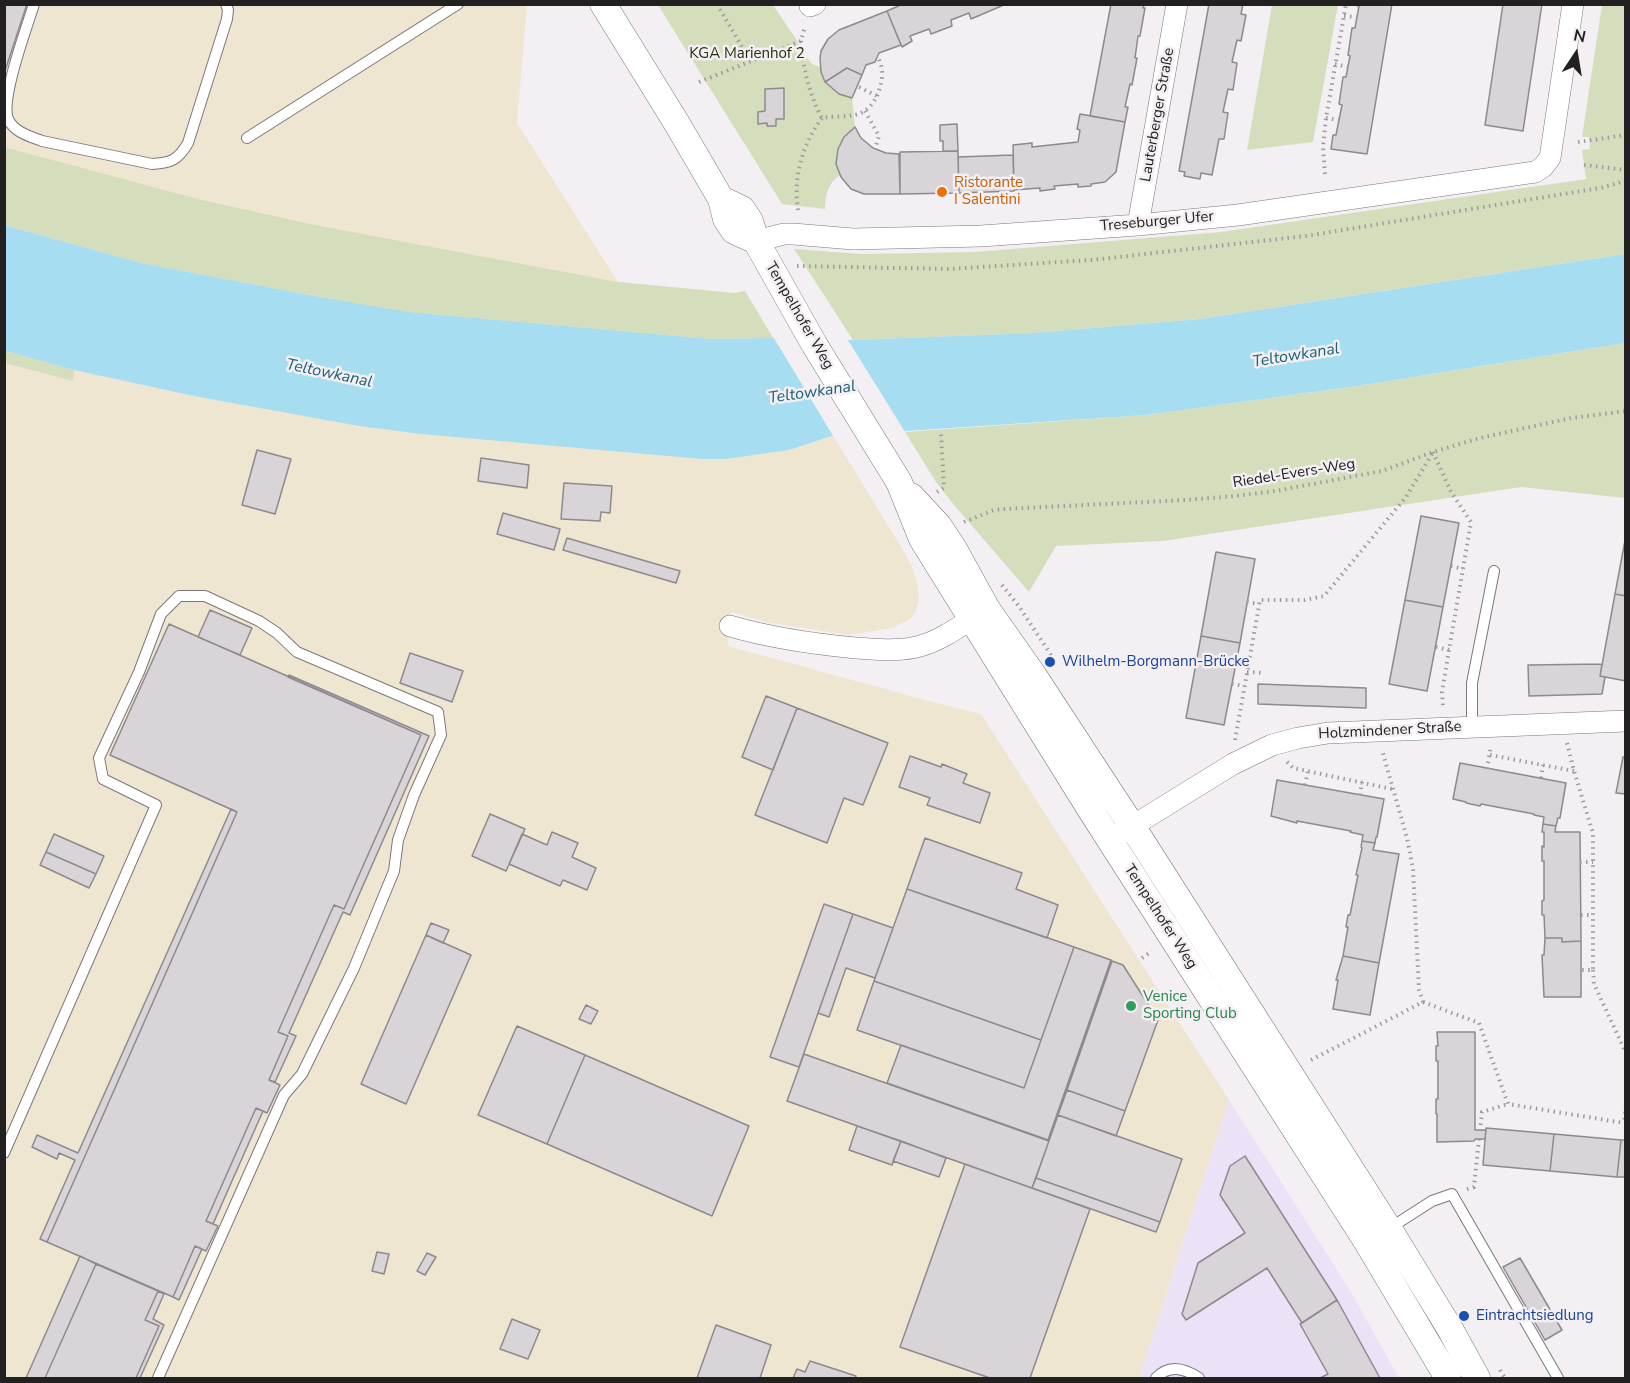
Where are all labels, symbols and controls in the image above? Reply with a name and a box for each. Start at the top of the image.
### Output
north arrow [1546,24,1606,84]
text: N [1572,24,1588,48]
park label: KGA Marienhof 2 [689,45,805,63]
street label: Lauterberger Straße [1137,47,1179,183]
place label: Ristorante I Salentini [954,174,1023,209]
marker: Ristorante I Salentini [935,185,949,199]
street label: Treseburger Ufer [1100,208,1214,236]
street label: Tempelhofer Weg [761,259,837,373]
water label: Teltowkanal [1251,340,1341,372]
water label: Teltowkanal [284,355,374,393]
water label: Teltowkanal [767,377,857,409]
street label: Riedel-Evers-Weg [1232,455,1356,493]
place label: Wilhelm-Borgmann-Brücke [1062,653,1249,671]
marker: Wilhelm-Borgmann-Brücke [1043,655,1057,669]
street label: Holzmindener Straße [1318,718,1462,744]
street label: Tempelhofer Weg [1119,861,1201,973]
place label: Venice Sporting Club [1143,988,1237,1023]
marker: Venice Sporting Club [1124,999,1138,1013]
place label: Eintrachtsiedlung [1476,1307,1594,1325]
marker: Eintrachtsiedlung [1457,1309,1471,1323]

